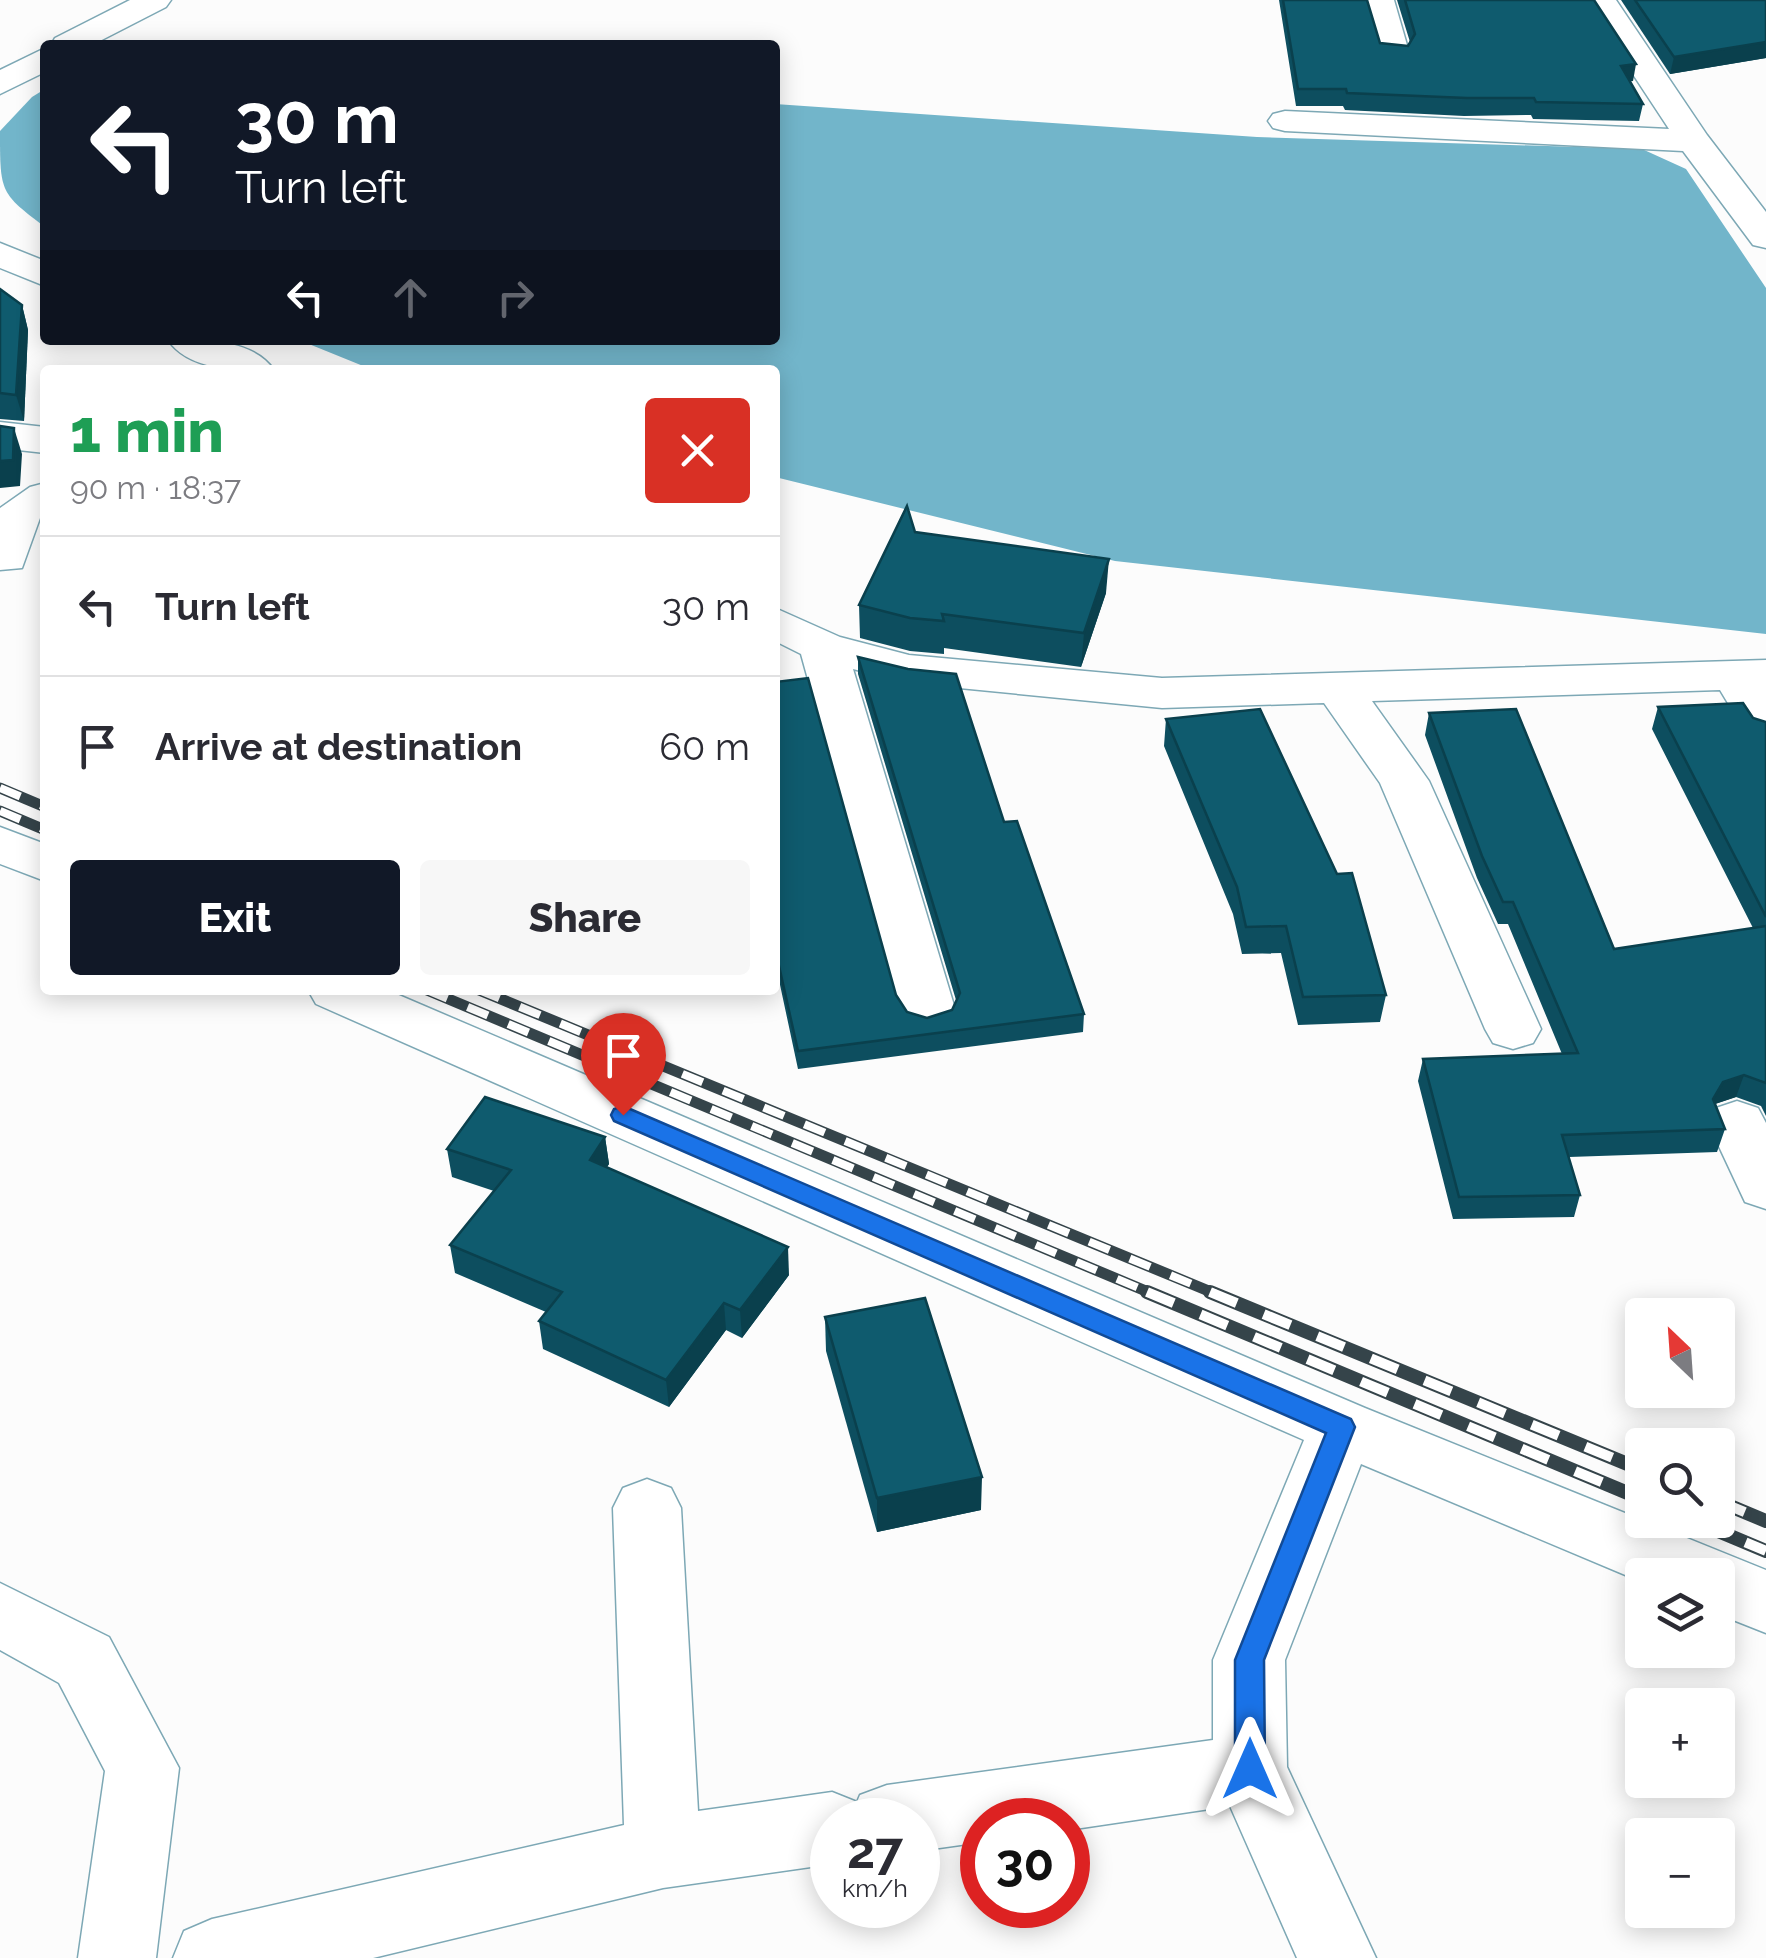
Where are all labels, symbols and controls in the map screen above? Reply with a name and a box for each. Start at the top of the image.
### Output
text: 30 m [235,77,399,159]
icon: left [70,80,200,210]
text: Turn left [235,161,407,214]
icon: left [278,270,333,325]
icon: ahead [383,270,438,325]
icon: right [488,270,543,325]
text: 1 min [70,396,224,466]
button: close [645,398,750,503]
text: 90 m · 18:37 [70,469,241,506]
icon: left [70,579,125,634]
text: Turn left [155,584,310,629]
text: 30 m [662,584,750,629]
icon: arrive [70,719,125,774]
text: Arrive at destination [155,724,522,769]
text: 60 m [659,724,750,769]
button: Exit [70,860,400,975]
button: Share [420,860,750,975]
pin [581,1013,666,1116]
icon: arrive [596,1028,651,1083]
north arrow [1625,1298,1735,1408]
map controls [1625,1298,1735,1928]
button: search [1625,1428,1735,1538]
button: layers [1625,1558,1735,1668]
button: + [1625,1688,1735,1798]
position arrow [1198,1717,1302,1821]
speed limit sign: 30 [960,1798,1090,1928]
button: − [1625,1818,1735,1928]
text: 27 [847,1821,903,1880]
text: km/h [842,1873,908,1903]

